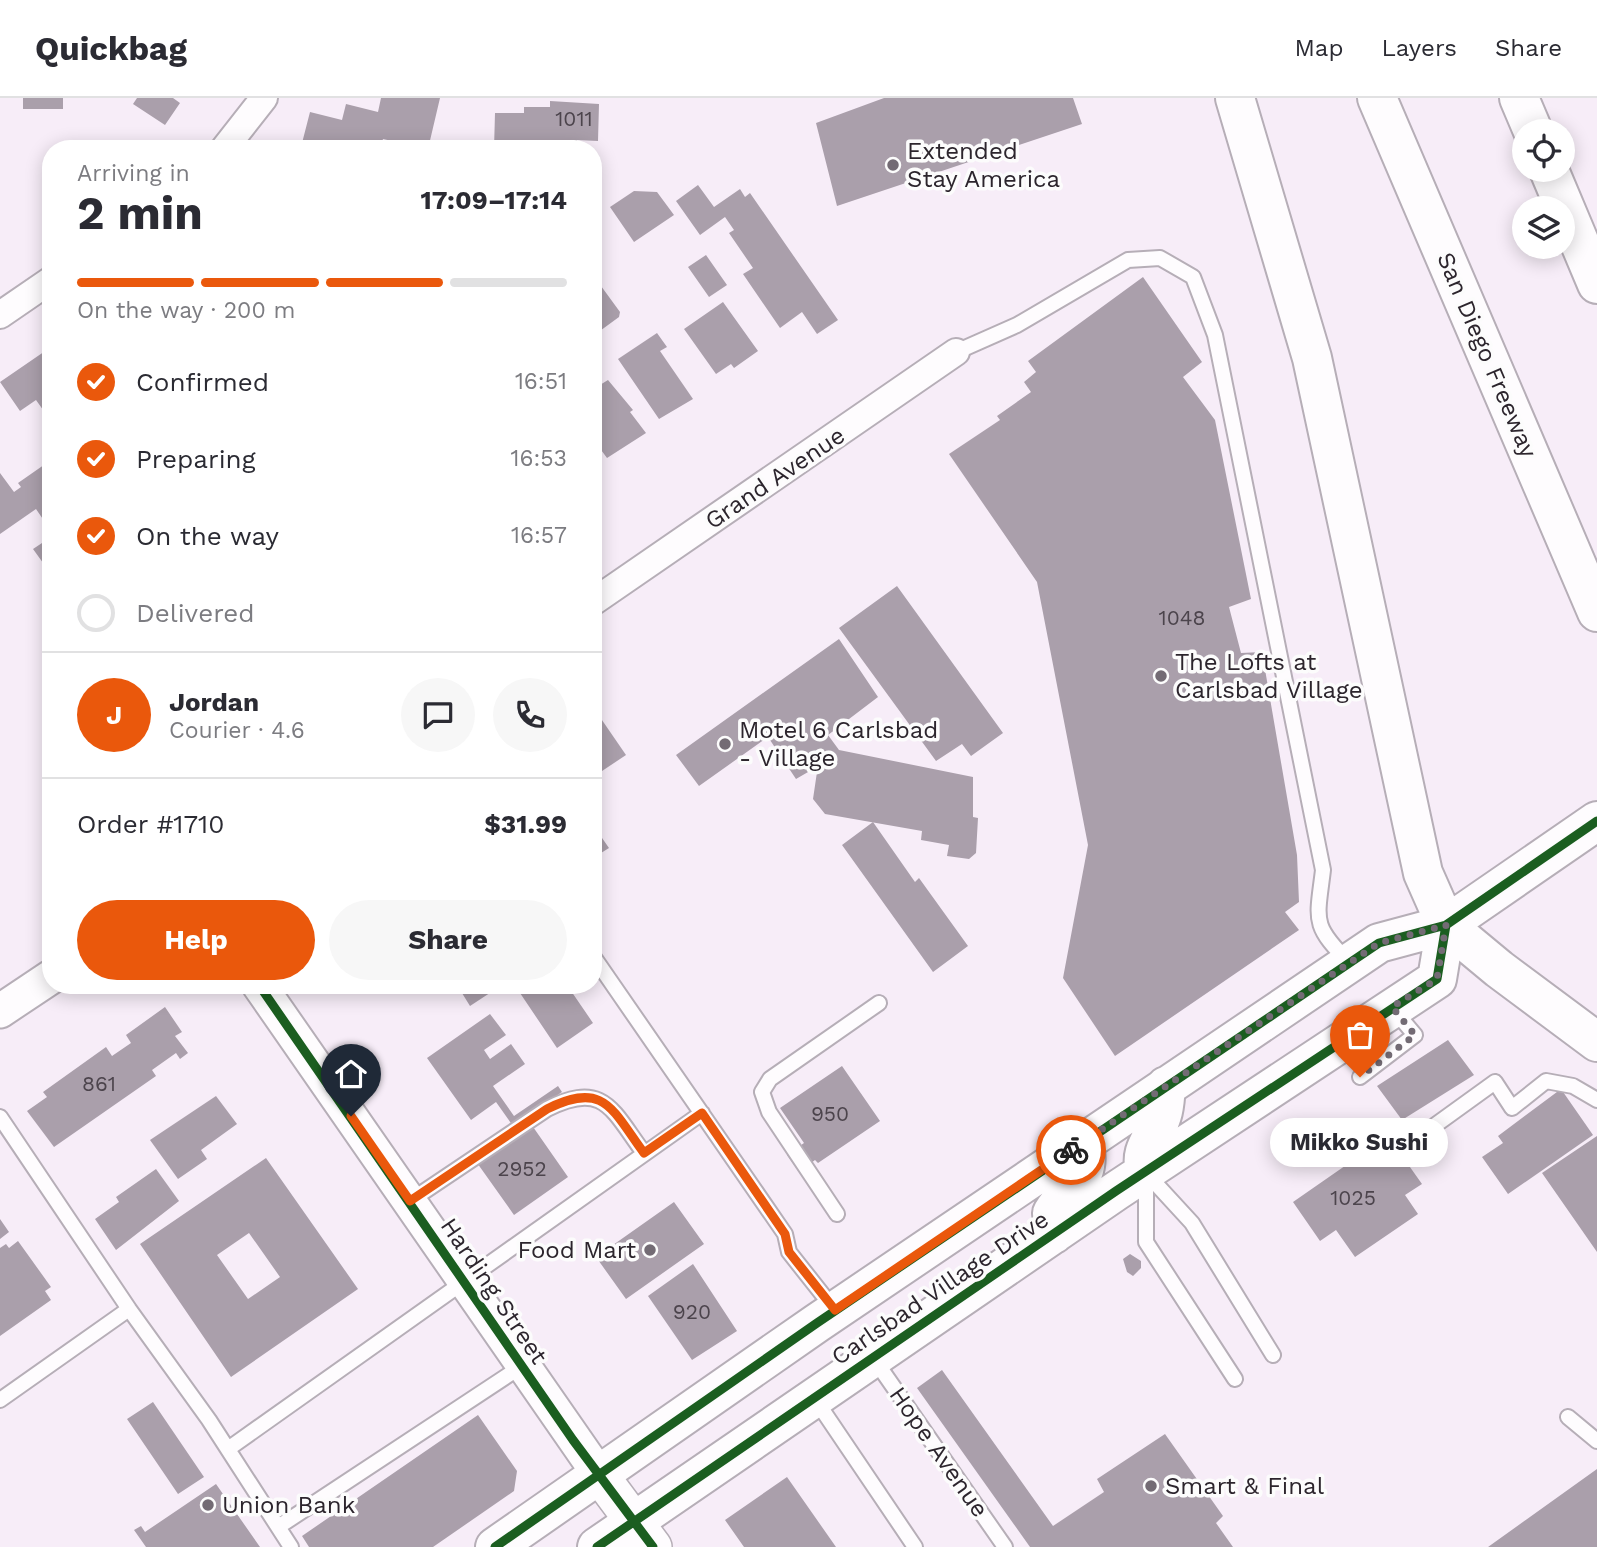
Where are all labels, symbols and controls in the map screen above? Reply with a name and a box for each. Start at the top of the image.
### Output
text: Quickbag [35,29,187,68]
text: Map [1295,34,1343,62]
text: Layers [1381,34,1457,62]
text: Share [1495,34,1562,62]
house number: 1011 [555,106,593,131]
map controls [1512,119,1575,259]
button: locate [1512,119,1575,182]
place label: Extended Stay America [907,137,1060,193]
marker: Extended Stay America [885,157,901,173]
text: Arriving in [77,160,190,187]
text: 17:09–17:14 [421,185,567,215]
text: 2 min [77,186,203,240]
button: layers [1512,196,1575,259]
street label: San Diego Freeway [1431,248,1543,462]
text: On the way · 200 m [77,297,295,324]
icon: check [77,363,115,401]
text: Confirmed [136,367,269,397]
text: 16:51 [515,368,567,395]
street label: Grand Avenue [700,421,850,535]
icon: check [77,440,115,478]
text: Preparing [136,444,256,474]
text: 16:53 [510,445,567,472]
icon: check [77,517,115,555]
text: On the way [136,521,279,551]
text: 16:57 [511,522,567,549]
text: Delivered [136,598,255,628]
house number: 1048 [1158,605,1206,630]
place label: The Lofts at Carlsbad Village [1175,648,1363,704]
marker: The Lofts at Carlsbad Village [1153,668,1169,684]
button: chat [401,678,475,752]
button: phone [493,678,567,752]
text: Jordan [169,687,259,717]
text: J [106,700,122,730]
place label: Motel 6 Carlsbad - Village [739,716,938,772]
text: Courier · 4.6 [169,717,305,744]
marker: Motel 6 Carlsbad - Village [717,736,733,752]
text: Order #1710 [77,809,224,839]
text: $31.99 [484,809,567,839]
button: Help [77,900,315,980]
button: Share [329,900,567,980]
pin [1330,1005,1390,1077]
icon: bag [1341,1016,1379,1054]
pin [321,1044,381,1116]
icon: home [332,1055,370,1093]
house number: 861 [82,1071,116,1096]
house number: 950 [811,1101,849,1126]
courier [1036,1115,1106,1185]
callout: Mikko Sushi [1271,1119,1449,1168]
text: Mikko Sushi [1290,1129,1428,1156]
icon: bike [1052,1131,1090,1169]
house number: 2952 [497,1156,547,1181]
house number: 1025 [1330,1185,1376,1210]
street label: Carlsbad Village Drive [826,1205,1054,1371]
street label: Harding Street [435,1213,553,1369]
place label: Food Mart [518,1236,636,1264]
marker: Food Mart [642,1242,658,1258]
house number: 920 [673,1299,711,1324]
street label: Hope Avenue [884,1381,994,1523]
place label: Smart & Final [1165,1472,1325,1500]
marker: Smart & Final [1143,1478,1159,1494]
place label: Union Bank [222,1491,356,1519]
marker: Union Bank [200,1497,216,1513]

